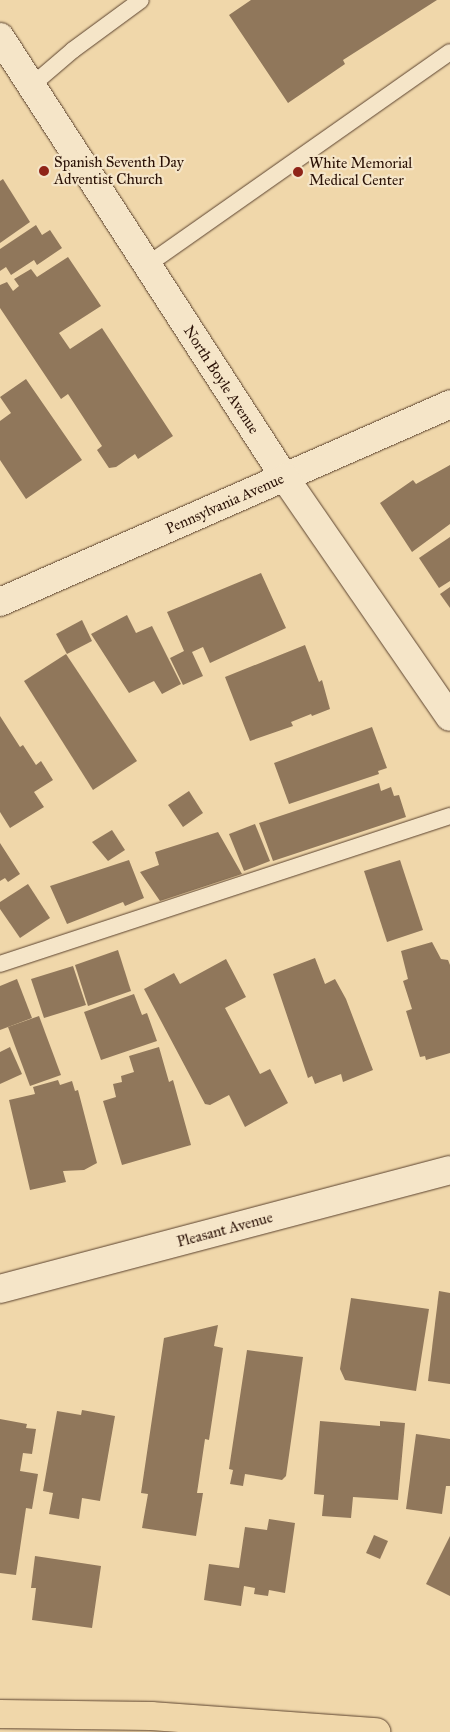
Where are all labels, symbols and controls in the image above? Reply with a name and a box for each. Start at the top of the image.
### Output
place label: Spanish Seventh Day Adventist Church [54,153,184,188]
place label: White Memorial Medical Center [309,154,412,189]
marker: Spanish Seventh Day Adventist Church [38,165,50,177]
marker: White Memorial Medical Center [291,165,305,179]
street label: North Boyle Avenue [179,322,263,438]
street label: Pennsylvania Avenue [163,470,287,538]
street label: Pleasant Avenue [175,1209,275,1251]

